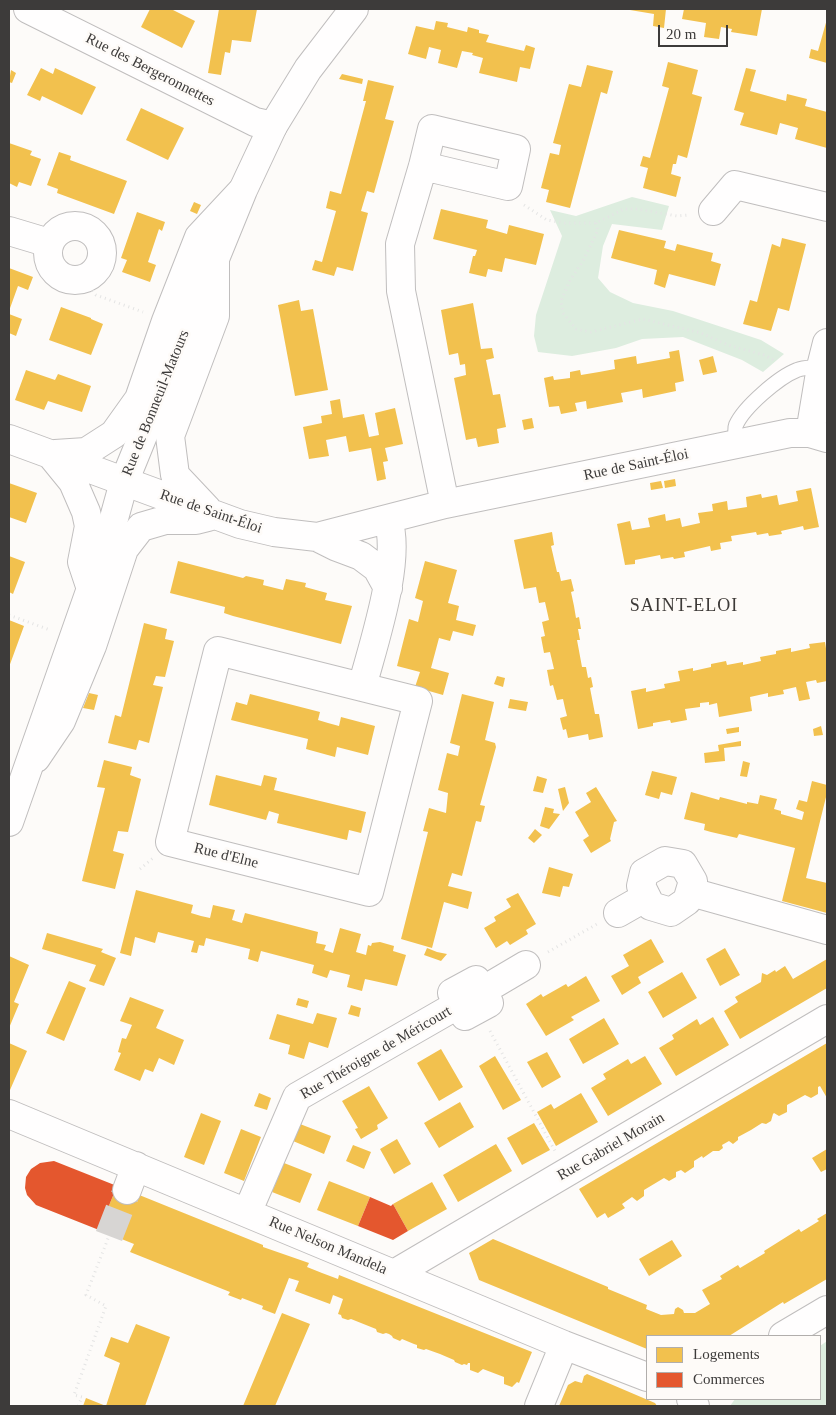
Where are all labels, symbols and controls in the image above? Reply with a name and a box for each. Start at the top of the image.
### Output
scale bar [661,15,731,47]
text: 20 m [666,26,696,42]
street label: Rue des Bergeronnettes [83,30,217,110]
street label: Rue de Bonneuil-Matours [118,327,194,479]
street label: Rue de Saint-Éloi [582,445,690,485]
street label: Rue de Saint-Éloi [158,486,264,538]
district label: SAINT-ELOI [629,595,739,617]
street label: Rue d'Elne [192,839,260,873]
street label: Rue Théroigne de Méricourt [297,1002,455,1104]
street label: Rue Gabriel Morain [554,1109,668,1185]
street label: Rue Nelson Mandela [266,1213,390,1279]
legend [646,1335,821,1400]
text: Logements [693,1346,760,1362]
text: Commerces [693,1371,765,1387]

